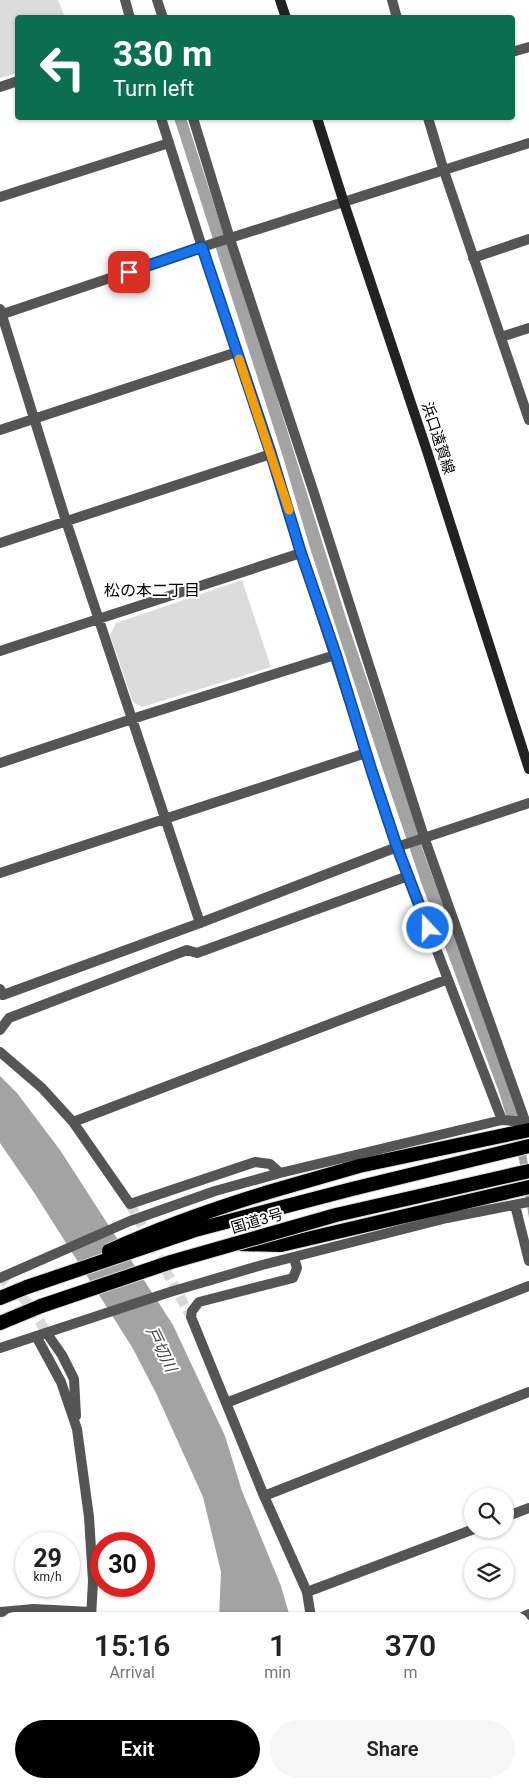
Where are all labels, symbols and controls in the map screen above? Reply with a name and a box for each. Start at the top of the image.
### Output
text: 330 m [113,34,212,75]
icon: left [30,35,95,100]
text: Turn left [113,76,194,101]
pin [108,251,150,293]
icon: arrive [115,258,143,286]
street label: 浜口遠賀線 [418,400,458,476]
district label: 松の本二丁目 [104,581,200,600]
position arrow [401,901,453,953]
street label: 国道3号 [229,1205,285,1237]
water label: 戸切川 [142,1323,181,1377]
map controls [464,1488,514,1598]
button: search [464,1488,514,1538]
speed limit sign: 30 [90,1532,155,1597]
text: 29 [33,1544,62,1573]
button: layers [464,1548,514,1598]
text: km/h [33,1570,62,1584]
text: 15:16 [94,1628,171,1663]
text: 1 [269,1628,286,1663]
text: 370 [385,1628,436,1663]
text: Arrival [109,1663,155,1682]
text: min [264,1663,291,1682]
text: m [403,1663,418,1682]
button: Exit [15,1720,260,1778]
button: Share [270,1720,515,1778]

